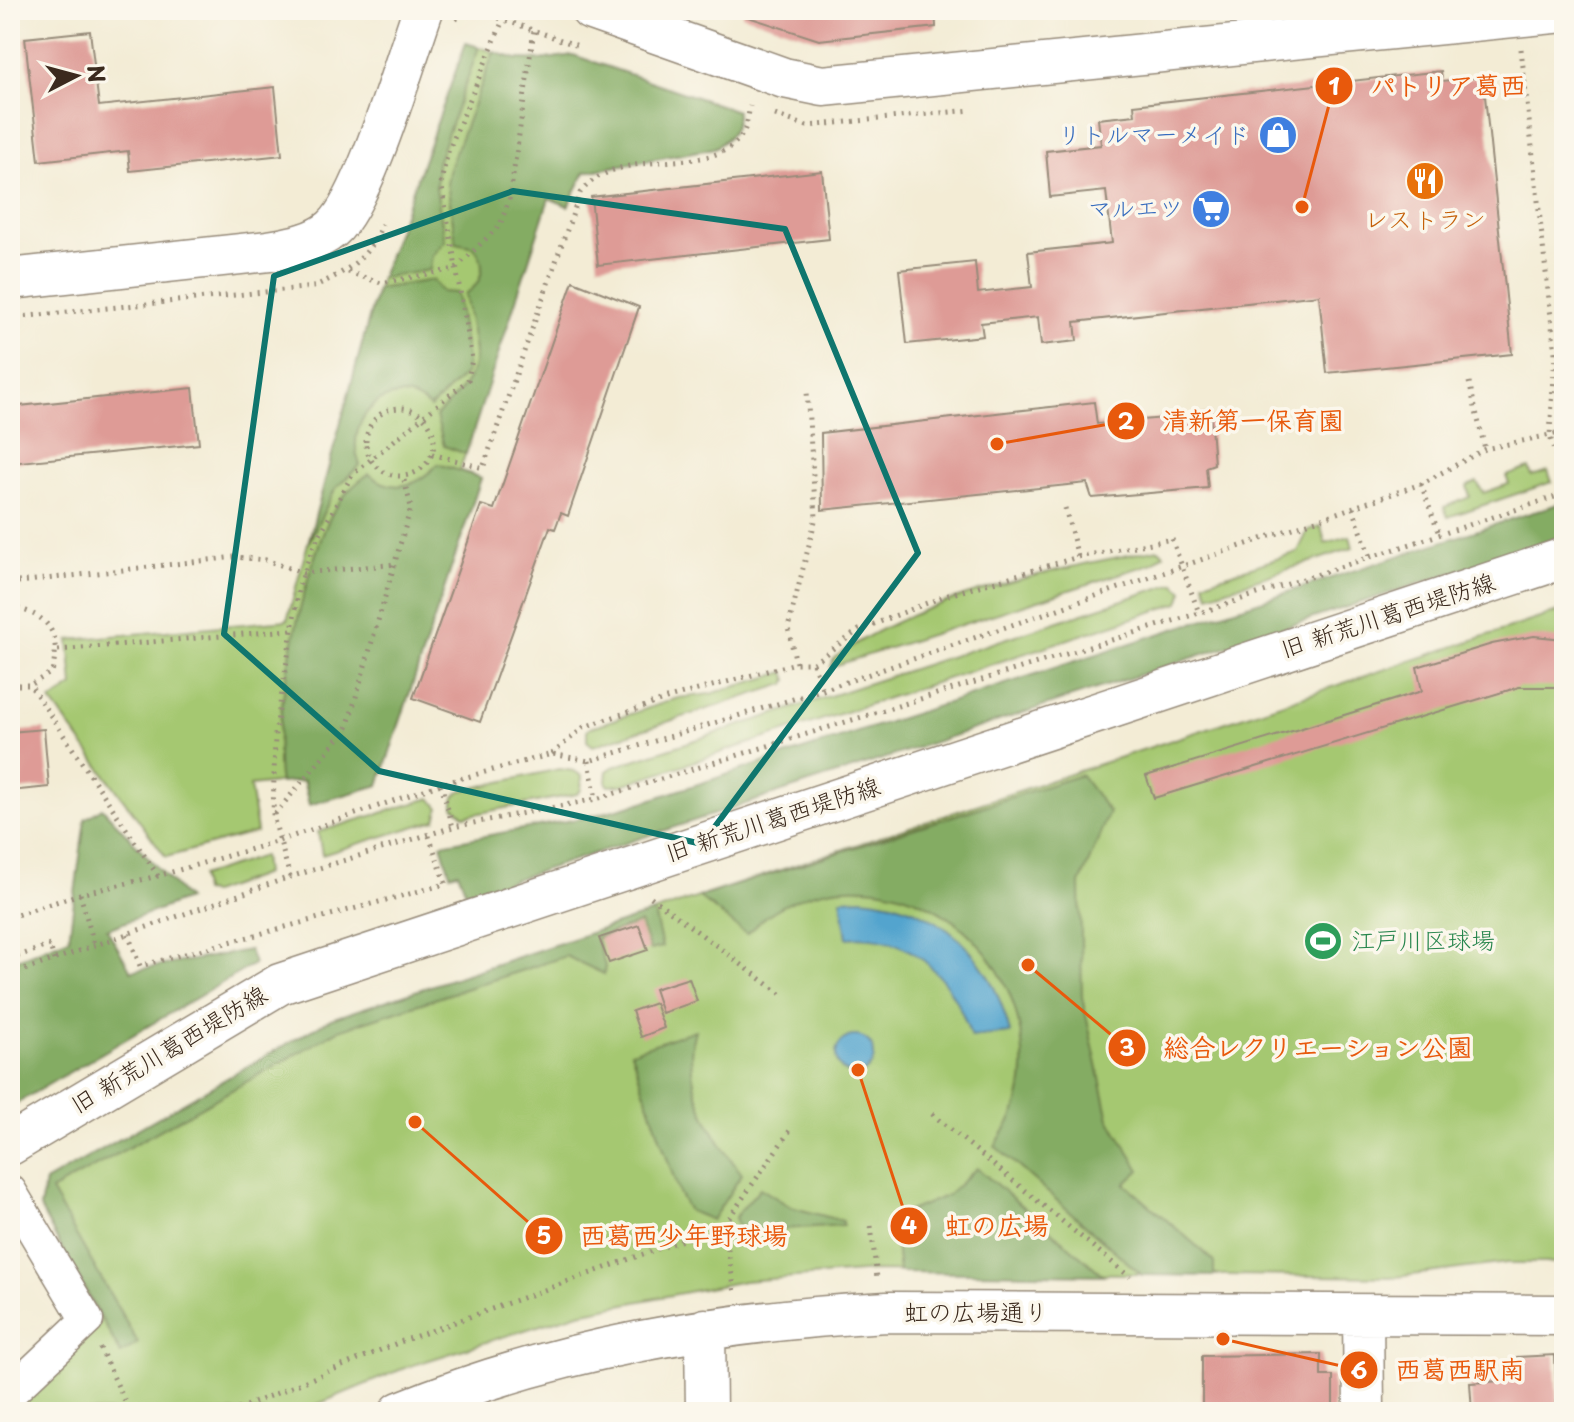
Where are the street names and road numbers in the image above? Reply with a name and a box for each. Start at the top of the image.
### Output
street label: 旧 新荒川葛西堤防線 [1275,562,1499,666]
street label: 旧 新荒川葛西堤防線 [660,766,884,870]
street label: 旧 新荒川葛西堤防線 [63,975,273,1121]
street label: 虹の広場通り [904,1293,1048,1329]

